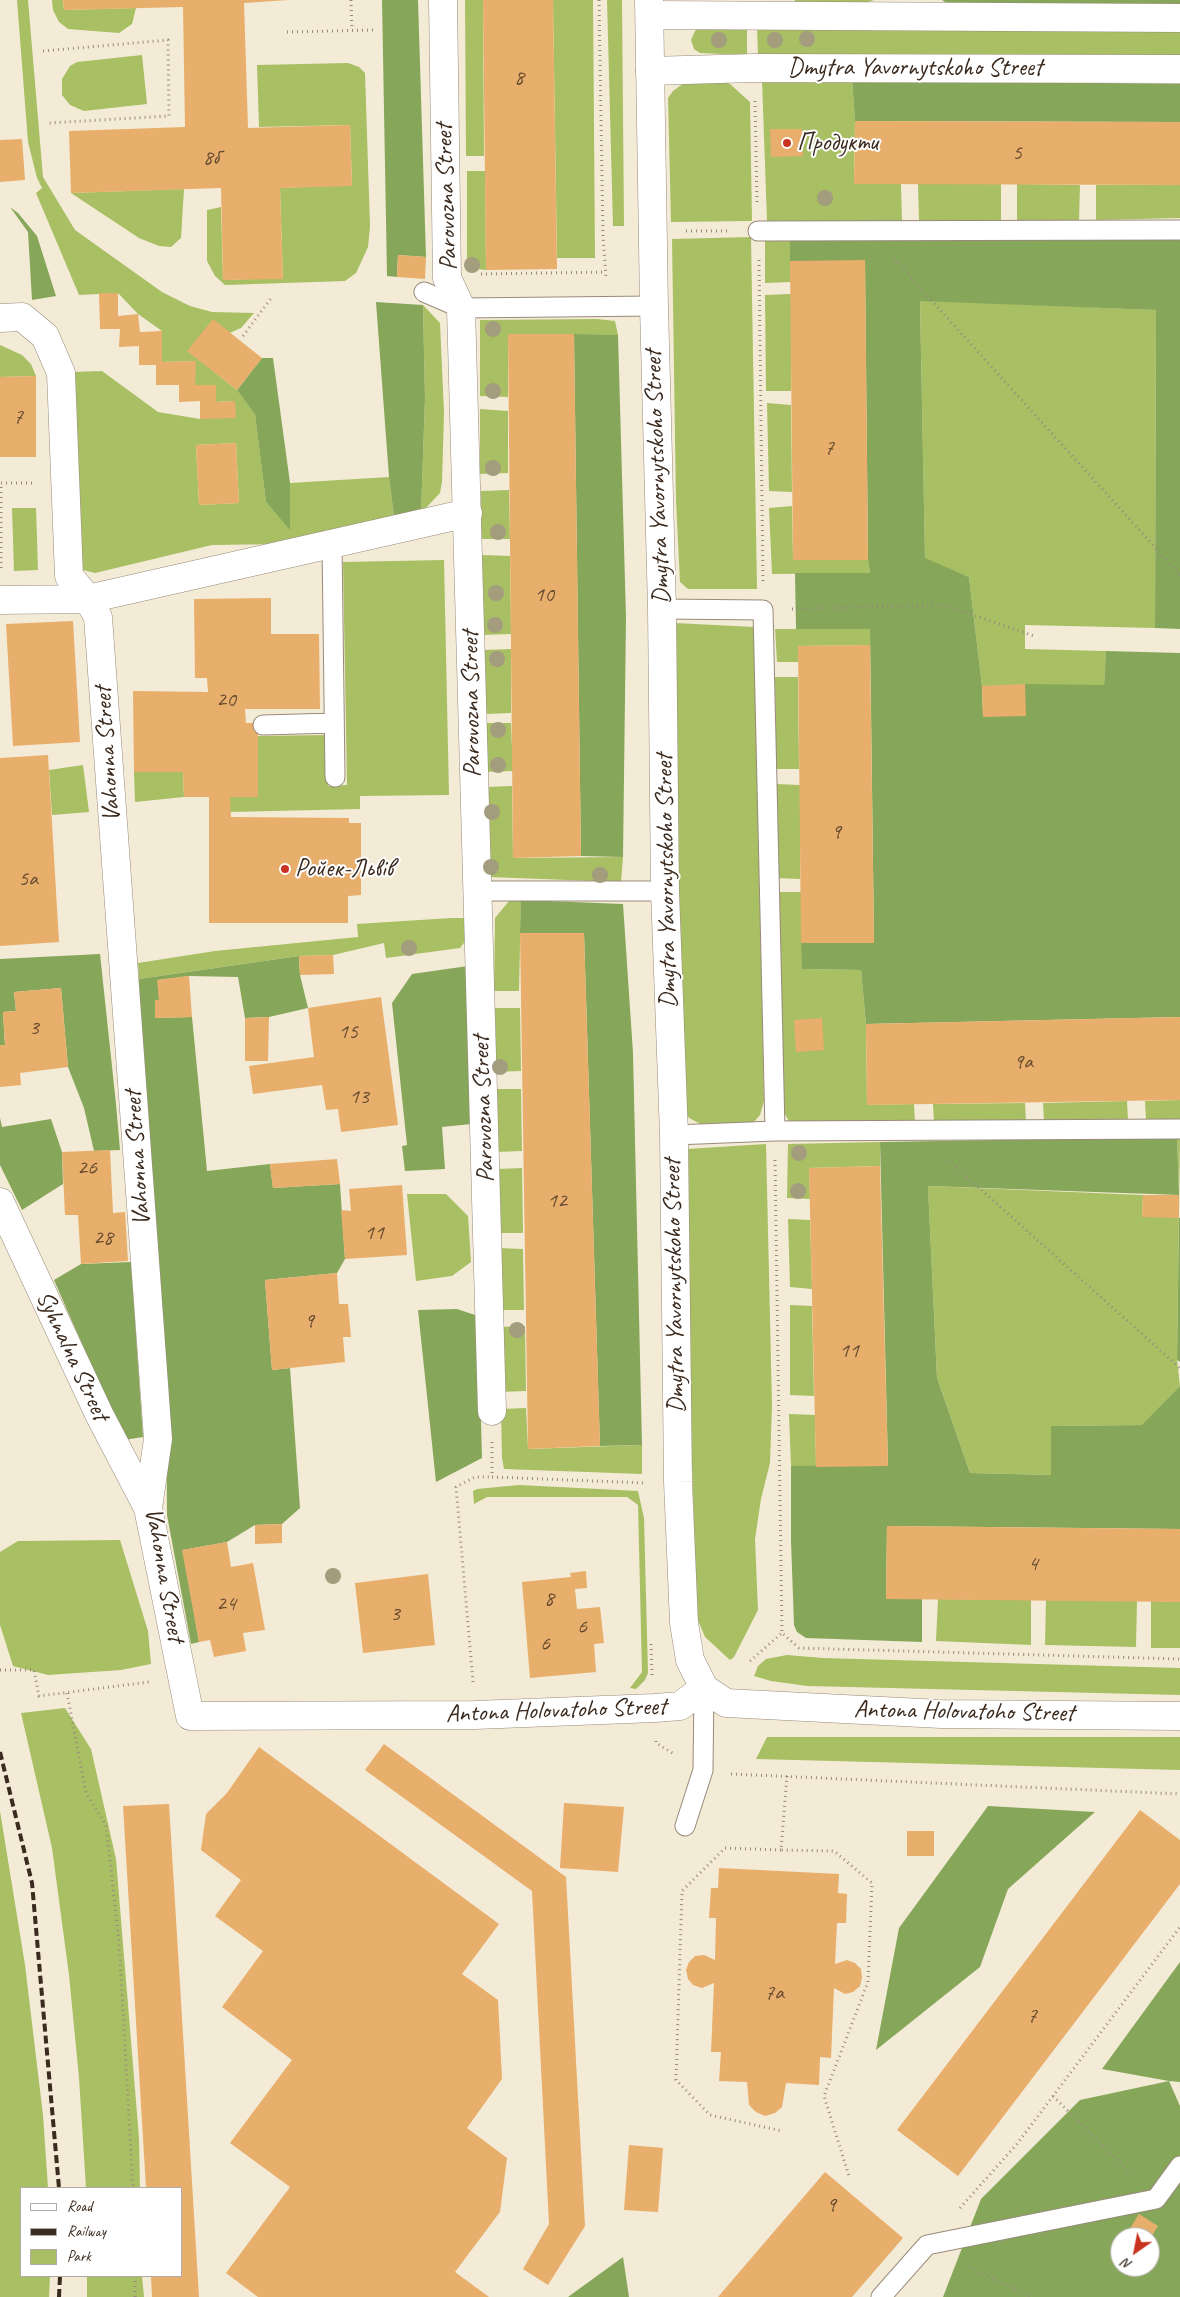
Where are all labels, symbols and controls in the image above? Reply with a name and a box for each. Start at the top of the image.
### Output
street label: Dmytra Yavornytskoho Street [788,53,1042,83]
house number: 8 [514,65,524,91]
street label: Parovozna Street [429,123,465,271]
place label: Продукти [797,128,878,158]
marker: Продукти [781,137,793,149]
house number: 5 [1012,140,1022,166]
house number: 8б [203,145,219,171]
street label: Dmytra Yavornytskoho Street [639,349,677,605]
house number: 7 [13,404,23,430]
house number: 7 [824,435,834,461]
house number: 10 [534,582,554,608]
street label: Parovozna Street [456,630,488,778]
street label: Vahonna Street [88,685,128,823]
house number: 20 [216,687,236,713]
street label: Dmytra Yavornytskoho Street [650,754,684,1008]
house number: 9 [831,819,841,845]
place label: Ройек-Львів [295,854,393,884]
marker: Ройек-Львів [279,863,291,875]
house number: 5а [18,866,38,892]
house number: 3 [29,1015,39,1041]
house number: 15 [338,1019,358,1045]
street label: Parovozna Street [466,1035,502,1183]
house number: 9а [1013,1049,1033,1075]
house number: 13 [349,1084,369,1110]
street label: Vahonna Street [118,1089,158,1227]
house number: 26 [77,1155,97,1181]
street label: Dmytra Yavornytskoho Street [658,1159,692,1413]
house number: 12 [547,1188,567,1214]
house number: 11 [364,1220,384,1246]
house number: 28 [93,1225,113,1251]
street label: Syhnalna Street [29,1286,115,1426]
house number: 9 [304,1308,314,1334]
house number: 11 [839,1338,859,1364]
street label: Vahonna Street [137,1506,191,1644]
house number: 4 [1028,1551,1038,1577]
house number: 8 [544,1586,554,1612]
house number: 24 [216,1591,236,1617]
house number: 3 [390,1601,400,1627]
house number: 6 [577,1614,587,1640]
house number: 6 [540,1631,550,1657]
street label: Antona Holovatoho Street [445,1692,667,1730]
street label: Antona Holovatoho Street [854,1695,1074,1729]
house number: 7а [764,1980,784,2006]
house number: 7 [1027,2003,1037,2029]
legend [20,2187,182,2277]
house number: 9 [826,2192,836,2218]
text: Road [67,2197,92,2216]
text: Railway [67,2222,106,2241]
north arrow [1110,2227,1160,2277]
text: Park [67,2247,91,2266]
text: N [1119,2255,1135,2274]

